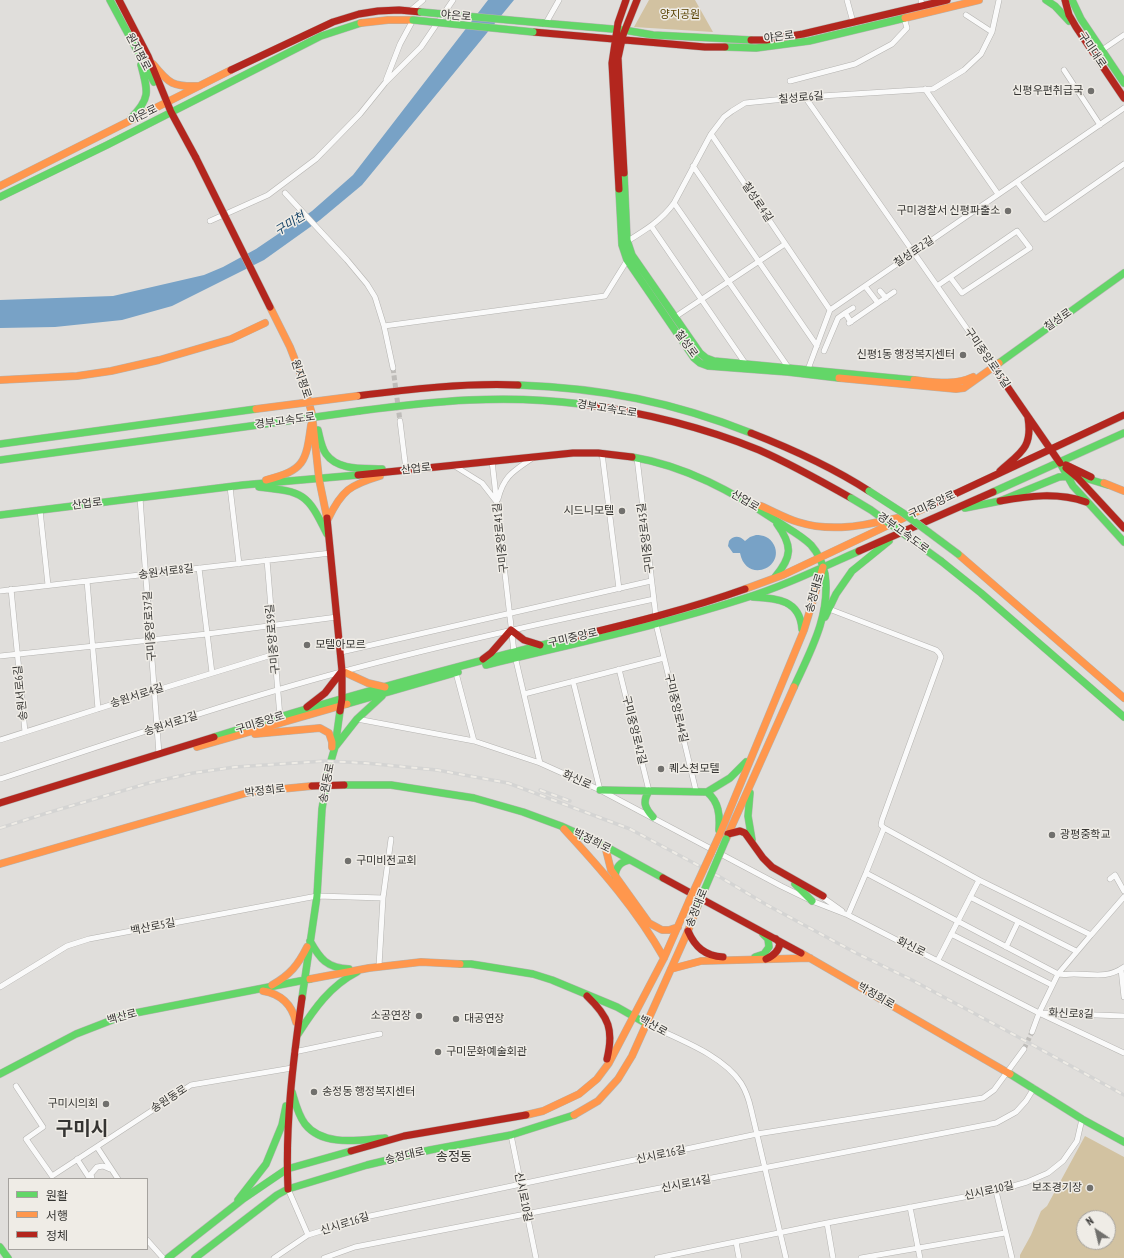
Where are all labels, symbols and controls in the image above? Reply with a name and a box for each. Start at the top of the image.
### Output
street label: 야은로 [440,8,472,24]
park label: 양지공원 [660,8,700,22]
street label: 야은로 [763,29,795,45]
street label: 구미대로 [1075,30,1109,70]
street label: 원지평로 [123,31,153,73]
place label: 신평우편취급국 [1012,84,1083,98]
marker: 신평우편취급국 [1086,86,1096,96]
street label: 칠성로6길 [778,89,824,107]
street label: 야은로 [126,102,160,128]
street label: 칠성로4길 [739,179,775,225]
place label: 구미경찰서 신평파출소 [896,204,1000,218]
marker: 구미경찰서 신평파출소 [1003,206,1013,216]
water label: 구미천 [272,209,308,239]
street label: 칠성로2길 [891,234,937,270]
street label: 칠성로 [1042,306,1074,334]
street label: 구미중앙로45길 [961,325,1013,391]
street label: 칠성로 [672,328,700,360]
place label: 신평1동 행정복지센터 [857,348,955,362]
marker: 신평1동 행정복지센터 [958,350,968,360]
street label: 원지평로 [288,358,314,400]
street label: 경부고속도로 [576,398,638,420]
street label: 경부고속도로 [254,410,316,432]
street label: 산업로 [400,461,432,477]
street label: 산업로 [729,488,761,514]
street label: 구미중앙로 [906,488,958,522]
street label: 산업로 [71,496,103,512]
street label: 구미중앙로41길 [491,502,511,574]
street label: 구미중앙로43길 [635,502,657,574]
place label: 시드니모텔 [563,504,614,518]
marker: 시드니모텔 [617,506,627,516]
street label: 경부고속도로 [875,510,931,556]
street label: 송원서로8길 [138,562,194,582]
street label: 송정대로 [803,572,827,614]
street label: 구미중앙로37길 [141,590,159,662]
street label: 구미중앙로39길 [263,603,283,675]
street label: 구미중앙로 [547,626,599,650]
place label: 모텔아모르 [315,638,366,652]
marker: 모텔아모르 [302,640,312,650]
street label: 송원서로6길 [12,665,30,721]
street label: 구미중앙로44길 [662,672,690,744]
street label: 송원서로4길 [109,681,165,711]
street label: 구미중앙로42길 [619,694,649,766]
street label: 송원서로2길 [143,709,199,739]
street label: 구미중앙로 [234,709,286,737]
street label: 송원동로 [317,762,337,804]
place label: 퀘스천모텔 [669,762,720,776]
marker: 퀘스천모텔 [656,764,666,774]
street label: 화신로 [560,768,594,792]
street label: 박정희로 [244,782,286,800]
street label: 박정희로 [571,826,613,856]
place label: 광평중학교 [1060,828,1111,842]
marker: 광평중학교 [1047,830,1057,840]
place label: 구미비전교회 [356,854,417,868]
marker: 구미비전교회 [343,856,353,866]
street label: 송정대로 [683,887,711,929]
street label: 백산로5길 [129,916,177,938]
street label: 화신로 [894,934,928,960]
street label: 박정희로 [855,980,897,1012]
street label: 백산로 [106,1007,138,1027]
street label: 화신로8길 [1048,1007,1094,1021]
place label: 소공연장 [371,1009,411,1023]
marker: 소공연장 [414,1011,424,1021]
place label: 대공연장 [464,1012,504,1026]
street label: 백산로 [637,1013,669,1039]
marker: 대공연장 [451,1014,461,1024]
place label: 구미문화예술회관 [446,1045,527,1059]
marker: 구미문화예술회관 [433,1047,443,1057]
street label: 송원동로 [148,1082,190,1116]
place label: 송정동 행정복지센터 [322,1085,415,1099]
marker: 송정동 행정복지센터 [309,1087,319,1097]
place label: 구미시의회 [47,1097,98,1111]
marker: 구미시의회 [101,1099,111,1109]
district label: 구미시 [56,1119,108,1141]
street label: 신시로16길 [635,1143,687,1167]
street label: 송정대로 [384,1145,426,1167]
district label: 송정동 [436,1149,472,1165]
street label: 신시로10길 [511,1171,535,1223]
street label: 신시로14길 [660,1173,712,1195]
legend [8,1178,148,1250]
street label: 신시로10길 [963,1179,1015,1203]
place label: 보조경기장 [1031,1181,1082,1195]
marker: 보조경기장 [1085,1183,1095,1193]
text: 원활 [46,1188,68,1203]
text: 서행 [46,1208,68,1223]
street label: 신시로16길 [319,1210,371,1238]
north arrow [1076,1210,1116,1250]
text: N [1083,1214,1096,1228]
text: 정체 [46,1228,68,1243]

